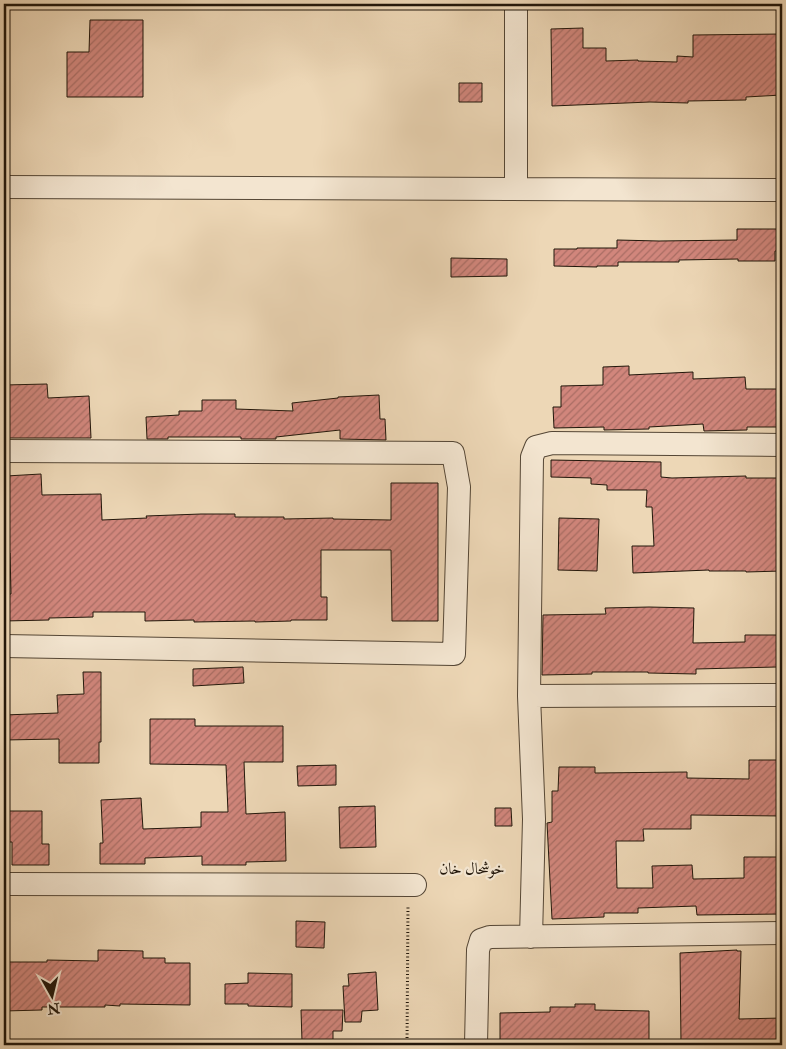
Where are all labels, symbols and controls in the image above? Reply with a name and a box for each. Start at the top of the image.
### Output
district label: خوشحال خان [439,859,505,879]
north arrow [28,972,78,1022]
text: N [46,999,62,1018]

